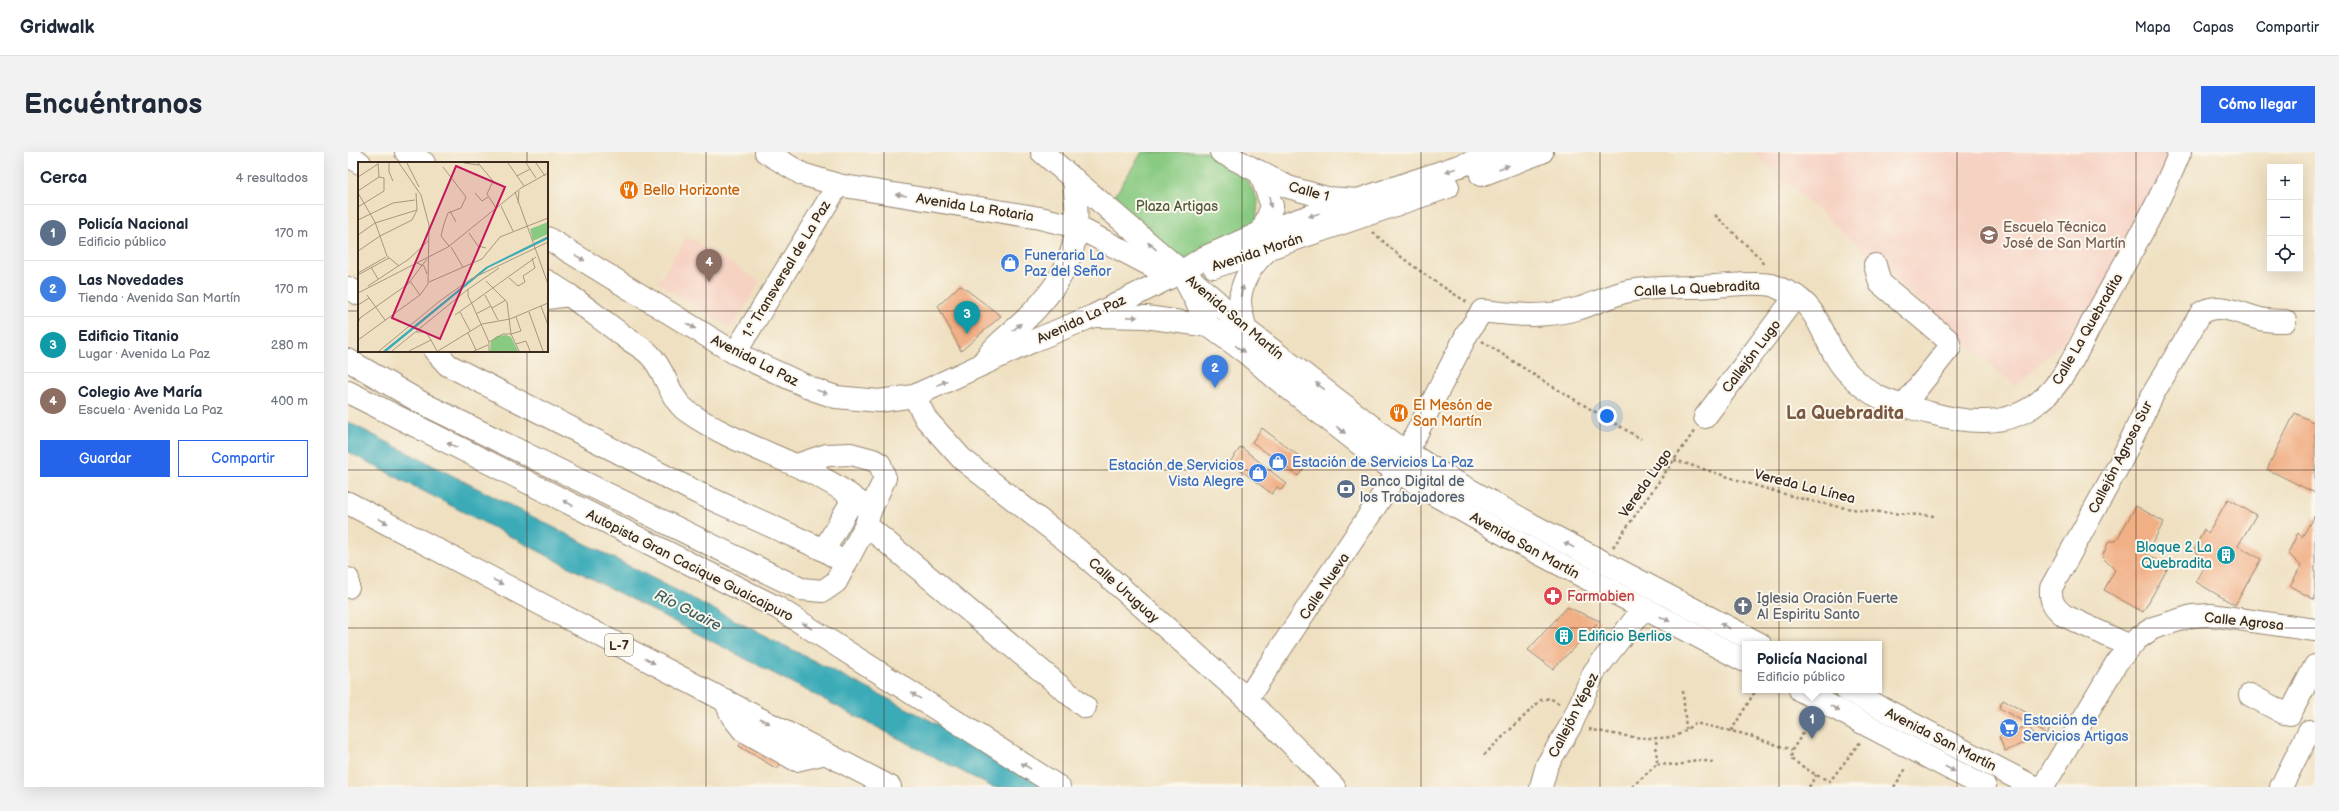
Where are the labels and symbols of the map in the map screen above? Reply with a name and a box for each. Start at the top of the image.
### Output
inset map [358,162,548,352]
one-way arrow [1499,164,1511,170]
one-way arrow [1445,167,1457,173]
street label: Calle 1 [1287,178,1331,205]
restaurant icon: Bello Horizonte [618,179,640,201]
place label: Bello Horizonte [643,182,740,199]
street label: Avenida La Rotaria [915,190,1035,225]
one-way arrow [895,192,907,198]
one-way arrow [1267,196,1273,209]
street label: 1.ª Transversal de La Paz [739,197,834,341]
park label: Plaza Artigas [1136,198,1218,215]
one-way arrow [1308,212,1320,218]
place label: Escuela Técnica José de San Martín [2003,219,2126,252]
school or university icon: Escuela Técnica José de San Martín [1978,224,2000,246]
street label: Avenida Morán [1210,230,1305,275]
one-way arrow [1147,241,1157,251]
place label: Funeraria La Paz del Señor [1024,247,1112,280]
pin: 4 [696,249,722,282]
shop icon: Funeraria La Paz del Señor [999,252,1021,274]
one-way arrow [574,255,586,262]
street label: Calle La Quebradita [2049,270,2126,388]
street label: Avenida San Martín [1182,272,1287,363]
street label: Calle La Quebradita [1634,277,1761,300]
one-way arrow [1240,285,1246,297]
street label: Avenida La Paz [1034,291,1129,347]
pin: 3 [954,301,980,334]
one-way arrow [1126,314,1139,320]
street label: Callejón Lugo [1718,316,1784,396]
one-way arrow [686,322,696,330]
one-way arrow [1013,323,1022,332]
street label: Avenida La Paz [708,331,802,390]
one-way arrow [1235,345,1246,353]
pin: 2 [1202,355,1228,388]
one-way arrow [937,380,948,386]
one-way arrow [1315,382,1326,391]
one-way arrow [816,390,828,396]
place label: El Mesón de San Martín [1413,397,1492,430]
street label: Callejón Agrosa Sur [2085,397,2157,516]
restaurant icon: El Mesón de San Martín [1388,402,1410,424]
district label: La Quebradita [1786,403,1904,424]
your location [1597,406,1617,426]
one-way arrow [1336,426,1347,435]
one-way arrow [446,441,458,448]
street label: Vereda Lugo [1615,445,1676,521]
shop icon: Estación de Servicios La Paz [1267,451,1289,473]
place label: Estación de Servicios La Paz [1292,454,1474,471]
place label: Estación de Servicios Vista Alegre [1108,457,1244,490]
shop icon: Estación de Servicios Vista Alegre [1247,462,1269,484]
street label: Vereda La Línea [1753,466,1857,507]
place label: Banco Digital de los Trabajadores [1360,473,1465,506]
bank icon: Banco Digital de los Trabajadores [1335,478,1357,500]
one-way arrow [562,500,574,506]
street label: Autopista Gran Cacique Guaicaipuro [583,506,796,625]
street label: Avenida San Martín [1467,508,1583,583]
one-way arrow [377,518,388,525]
place label: Bloque 2 La Quebradita [2136,539,2212,572]
one-way arrow [1563,542,1575,548]
building icon: Bloque 2 La Quebradita [2215,544,2237,566]
street label: Calle Nueva [1296,549,1353,623]
street label: Calle Uruguay [1085,554,1163,627]
one-way arrow [492,578,504,585]
pharmacy icon: Farmabien [1542,585,1564,607]
water label: Río Guaire [651,586,725,635]
place label: Farmabien [1567,588,1635,605]
place label: Iglesia Oración Fuerte Al Espiritu Santo [1757,590,1898,623]
church icon: Iglesia Oración Fuerte Al Espiritu Santo [1732,595,1754,617]
street label: Calle Agrosa [2203,609,2285,634]
one-way arrow [1659,616,1671,622]
one-way arrow [801,623,812,630]
one-way arrow [1719,623,1731,629]
building icon: Edificio Berlios [1553,625,1575,647]
place label: Edificio Berlios [1578,628,1672,645]
road number: L-7 [605,634,633,656]
one-way arrow [644,658,656,664]
street label: Callejón Yépez [1545,670,1602,760]
one-way arrow [911,692,921,700]
street label: Avenida San Martín [1882,704,1999,775]
one-way arrow [1829,705,1841,711]
pin: 1 [1799,706,1825,739]
place label: Estación de Servicios Artigas [2023,712,2129,745]
supermarket icon: Estación de Servicios Artigas [1998,717,2020,739]
one-way arrow [760,718,771,725]
one-way arrow [1021,762,1031,770]
one-way arrow [1944,765,1956,772]

